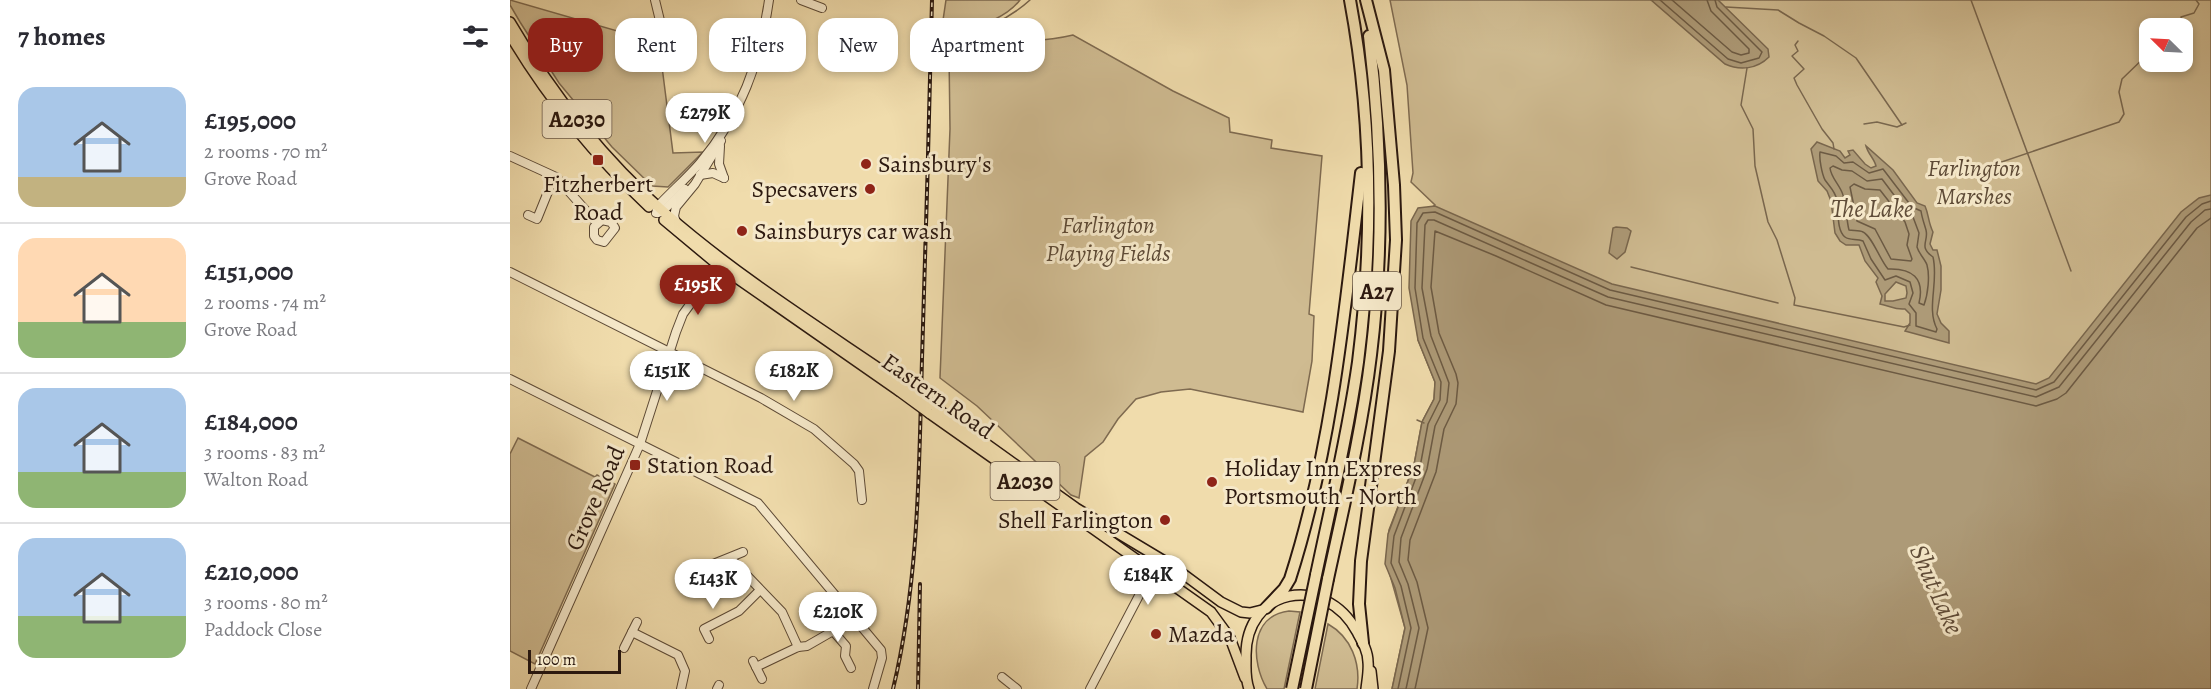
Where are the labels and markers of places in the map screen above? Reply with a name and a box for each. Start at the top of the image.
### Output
pin: £279K [663,93,747,144]
place label: Sainsbury's [878,148,992,180]
marker: Fitzherbert Road [591,153,605,167]
marker: Sainsbury's [859,157,873,171]
place label: Fitzherbert Road [543,168,653,228]
place label: Specsavers [751,173,858,205]
marker: Specsavers [863,182,877,196]
place label: Sainsburys car wash [754,215,952,247]
marker: Sainsburys car wash [735,224,749,238]
pin: £195K [656,265,740,316]
pin: £151K [625,351,709,402]
pin: £182K [752,351,836,402]
place label: Station Road [647,449,773,481]
place label: Holiday Inn Express Portsmouth - North [1224,452,1422,512]
marker: Station Road [628,458,642,472]
marker: Holiday Inn Express Portsmouth - North [1205,475,1219,489]
place label: Shell Farlington [998,504,1153,536]
marker: Shell Farlington [1158,513,1172,527]
pin: £184K [1106,555,1190,606]
pin: £143K [671,559,755,610]
pin: £210K [796,592,880,643]
place label: Mazda [1168,618,1235,650]
marker: Mazda [1149,627,1163,641]

